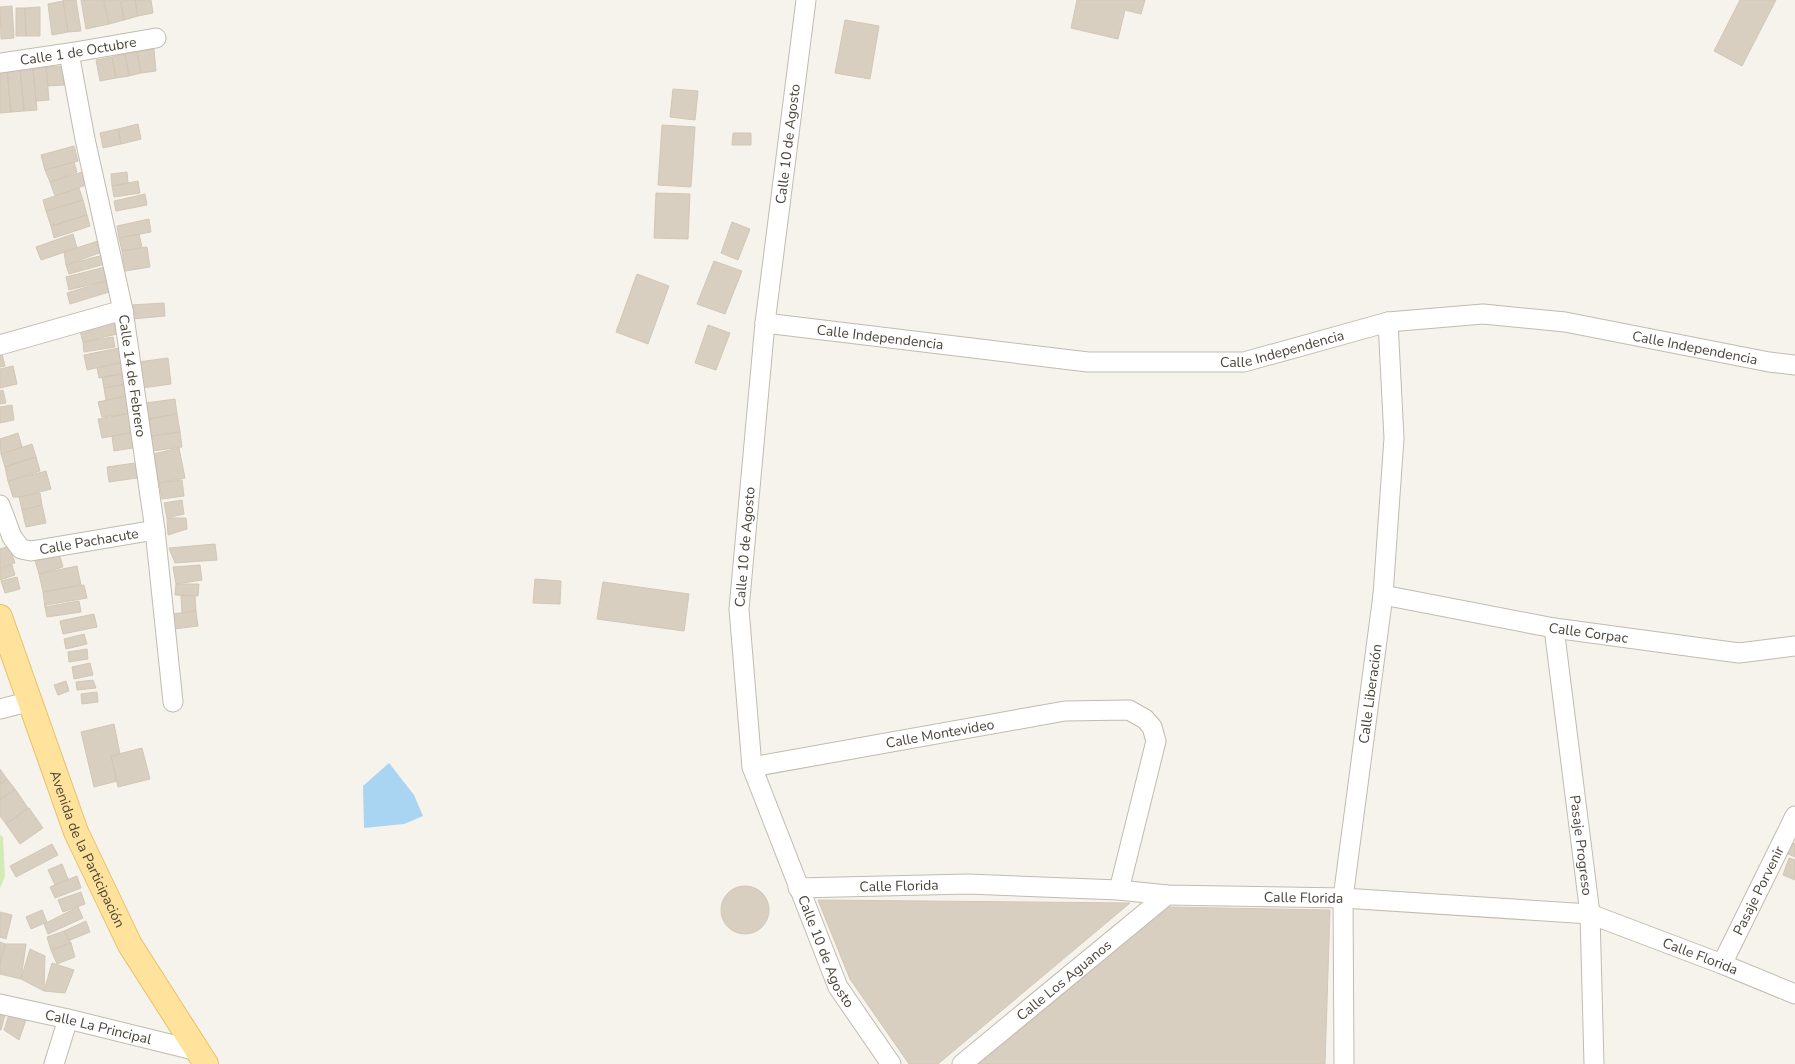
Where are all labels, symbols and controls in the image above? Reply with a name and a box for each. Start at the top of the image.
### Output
street label: Calle 1 de Octubre [19,32,138,70]
street label: Calle 10 de Agosto [771,83,805,205]
street label: Calle 14 de Febrero [114,313,151,438]
street label: Calle Independencia [816,320,945,354]
street label: Calle Independencia [1220,325,1346,372]
street label: Calle Independencia [1631,326,1759,369]
street label: Calle 10 de Agosto [730,486,760,608]
street label: Calle Pachacute [38,523,140,559]
street label: Calle Corpac [1547,618,1630,647]
street label: Calle Liberación [1354,643,1386,745]
street label: Calle Montevideo [884,714,996,752]
street label: Avenida de la Participación [45,768,130,931]
street label: Pasaje Progreso [1566,794,1597,897]
street label: Pasaje Porvenir [1728,843,1788,938]
street label: Calle Florida [859,875,939,896]
street label: Calle Florida [1264,887,1343,908]
street label: Calle 10 de Agosto [793,892,859,1012]
street label: Calle Florida [1660,933,1741,979]
street label: Calle Los Aguanos [1012,935,1116,1025]
street label: Calle La Principal [43,1005,154,1049]

